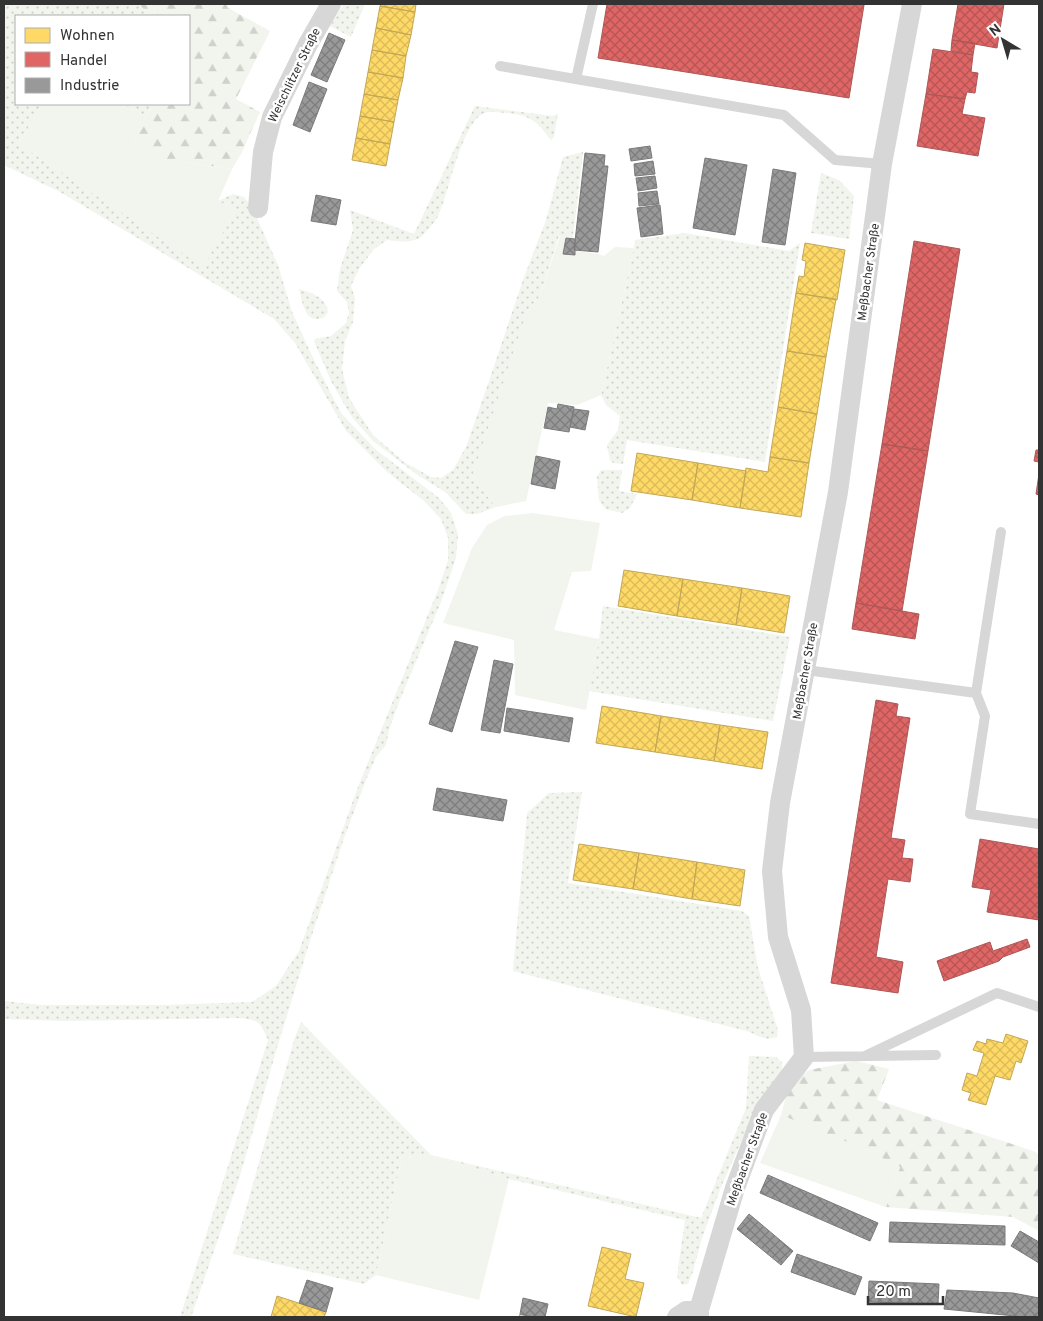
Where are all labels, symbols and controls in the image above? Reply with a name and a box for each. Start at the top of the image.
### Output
legend [15,15,190,105]
north arrow [978,15,1028,65]
text: N [987,21,1005,41]
street label: Weischlitzer Straße [265,26,325,125]
text: Wohnen [60,27,115,46]
text: Handel [60,52,107,71]
text: Industrie [60,77,119,96]
street label: Meßbacher Straße [854,222,884,322]
street label: Meßbacher Straße [790,621,822,721]
street label: Meßbacher Straße [724,1110,772,1208]
scale bar [868,1274,943,1306]
text: 20 m [876,1283,911,1302]

